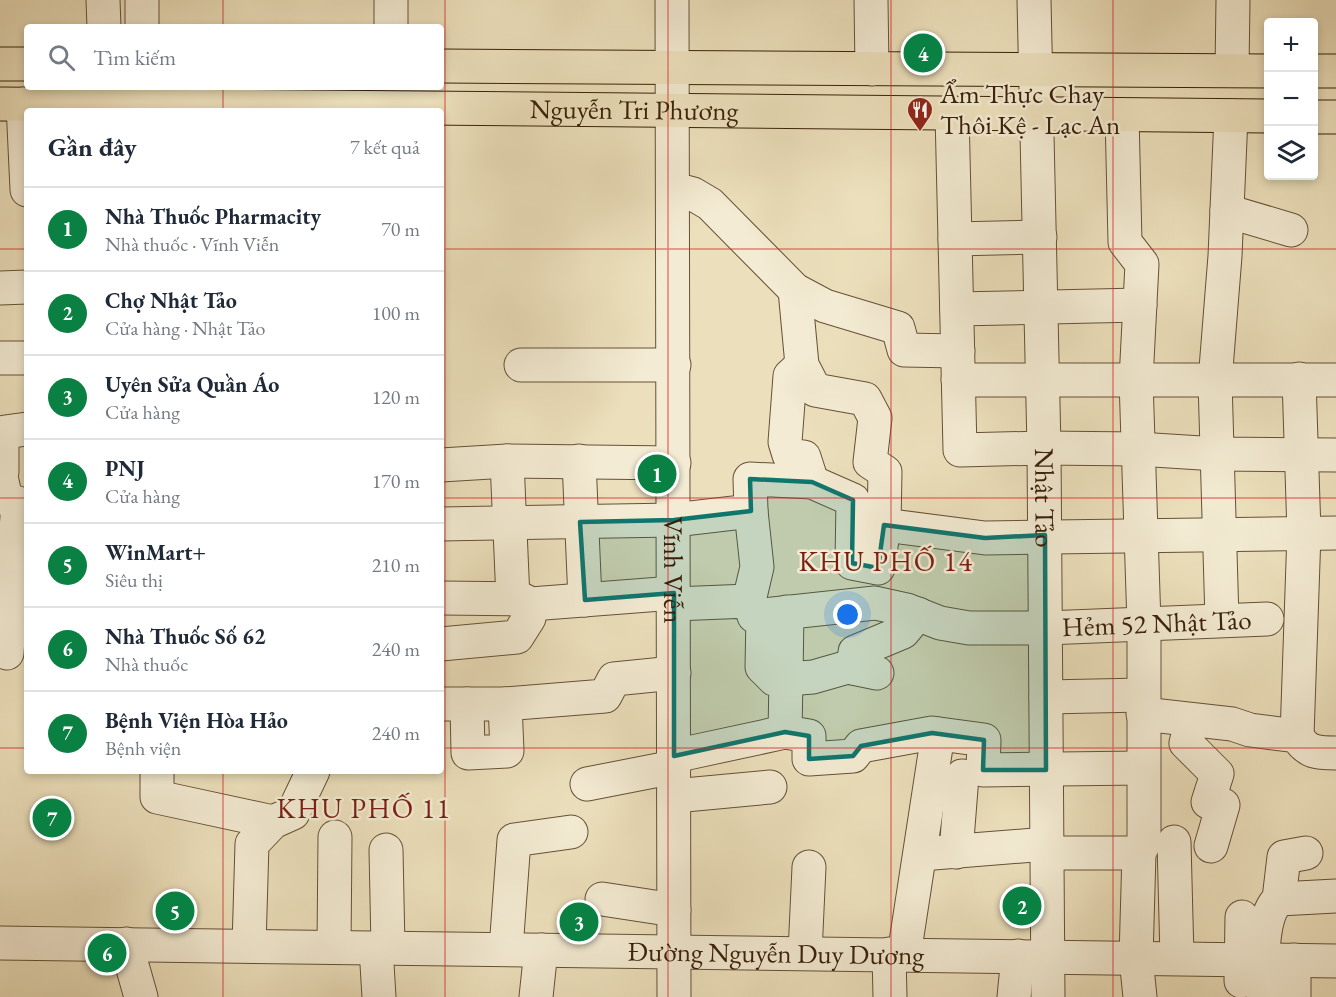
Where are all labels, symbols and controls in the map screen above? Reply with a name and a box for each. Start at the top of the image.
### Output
map controls [1264,18,1318,180]
button: + [1264,18,1318,72]
search box [24,24,444,90]
pin: 4 [904,31,942,76]
icon: search [45,41,78,74]
text: Tìm kiếm [93,43,176,72]
button: − [1264,72,1318,126]
place label: Ẩm Thực Chay Thôi Kệ - Lạc An [939,76,1120,142]
street label: Nguyễn Tri Phương [529,91,739,128]
restaurant icon: Ẩm Thực Chay Thôi Kệ - Lạc An [905,95,935,133]
button: layers [1264,126,1318,180]
text: Gần đây [48,130,137,164]
text: 7 kết quả [350,134,420,160]
text: Nhà Thuốc Pharmacity [105,202,321,231]
text: 1 [62,216,73,242]
text: 70 m [381,216,420,242]
text: Nhà thuốc · Vĩnh Viễn [105,231,279,257]
text: Chợ Nhật Tảo [105,286,237,315]
text: 2 [62,300,73,326]
text: 100 m [372,300,420,326]
text: Cửa hàng · Nhật Tảo [105,315,266,341]
text: Uyên Sửa Quần Áo [105,370,279,399]
text: 3 [62,384,73,410]
text: 120 m [372,384,420,410]
text: Cửa hàng [105,399,180,425]
street label: Nhật Tảo [1027,448,1063,548]
pin: 1 [638,452,676,496]
text: PNJ [105,454,144,483]
text: 4 [62,468,73,494]
text: 170 m [372,468,420,494]
text: Cửa hàng [105,483,180,509]
street label: Vĩnh Viễn [656,517,691,623]
text: WinMart+ [105,538,206,567]
district label: KHU PHỐ 14 [799,543,974,579]
text: 5 [62,552,73,578]
text: 210 m [372,552,420,578]
text: Siêu thị [105,567,163,593]
your location [833,600,862,629]
street label: Hẻm 52 Nhật Tảo [1061,602,1252,644]
text: Nhà Thuốc Số 62 [105,622,266,651]
text: 6 [62,636,73,662]
text: 240 m [372,636,420,662]
text: Nhà thuốc [105,651,188,677]
text: Bệnh Viện Hòa Hảo [105,706,288,735]
text: 7 [62,720,73,746]
text: 240 m [372,720,420,746]
text: Bệnh viện [105,735,181,761]
district label: KHU PHỐ 11 [277,790,452,826]
pin: 7 [32,796,72,840]
pin: 2 [1002,884,1042,928]
pin: 5 [156,888,195,934]
pin: 3 [560,900,598,944]
pin: 6 [88,930,126,976]
street label: Đường Nguyễn Duy Dương [628,933,925,972]

